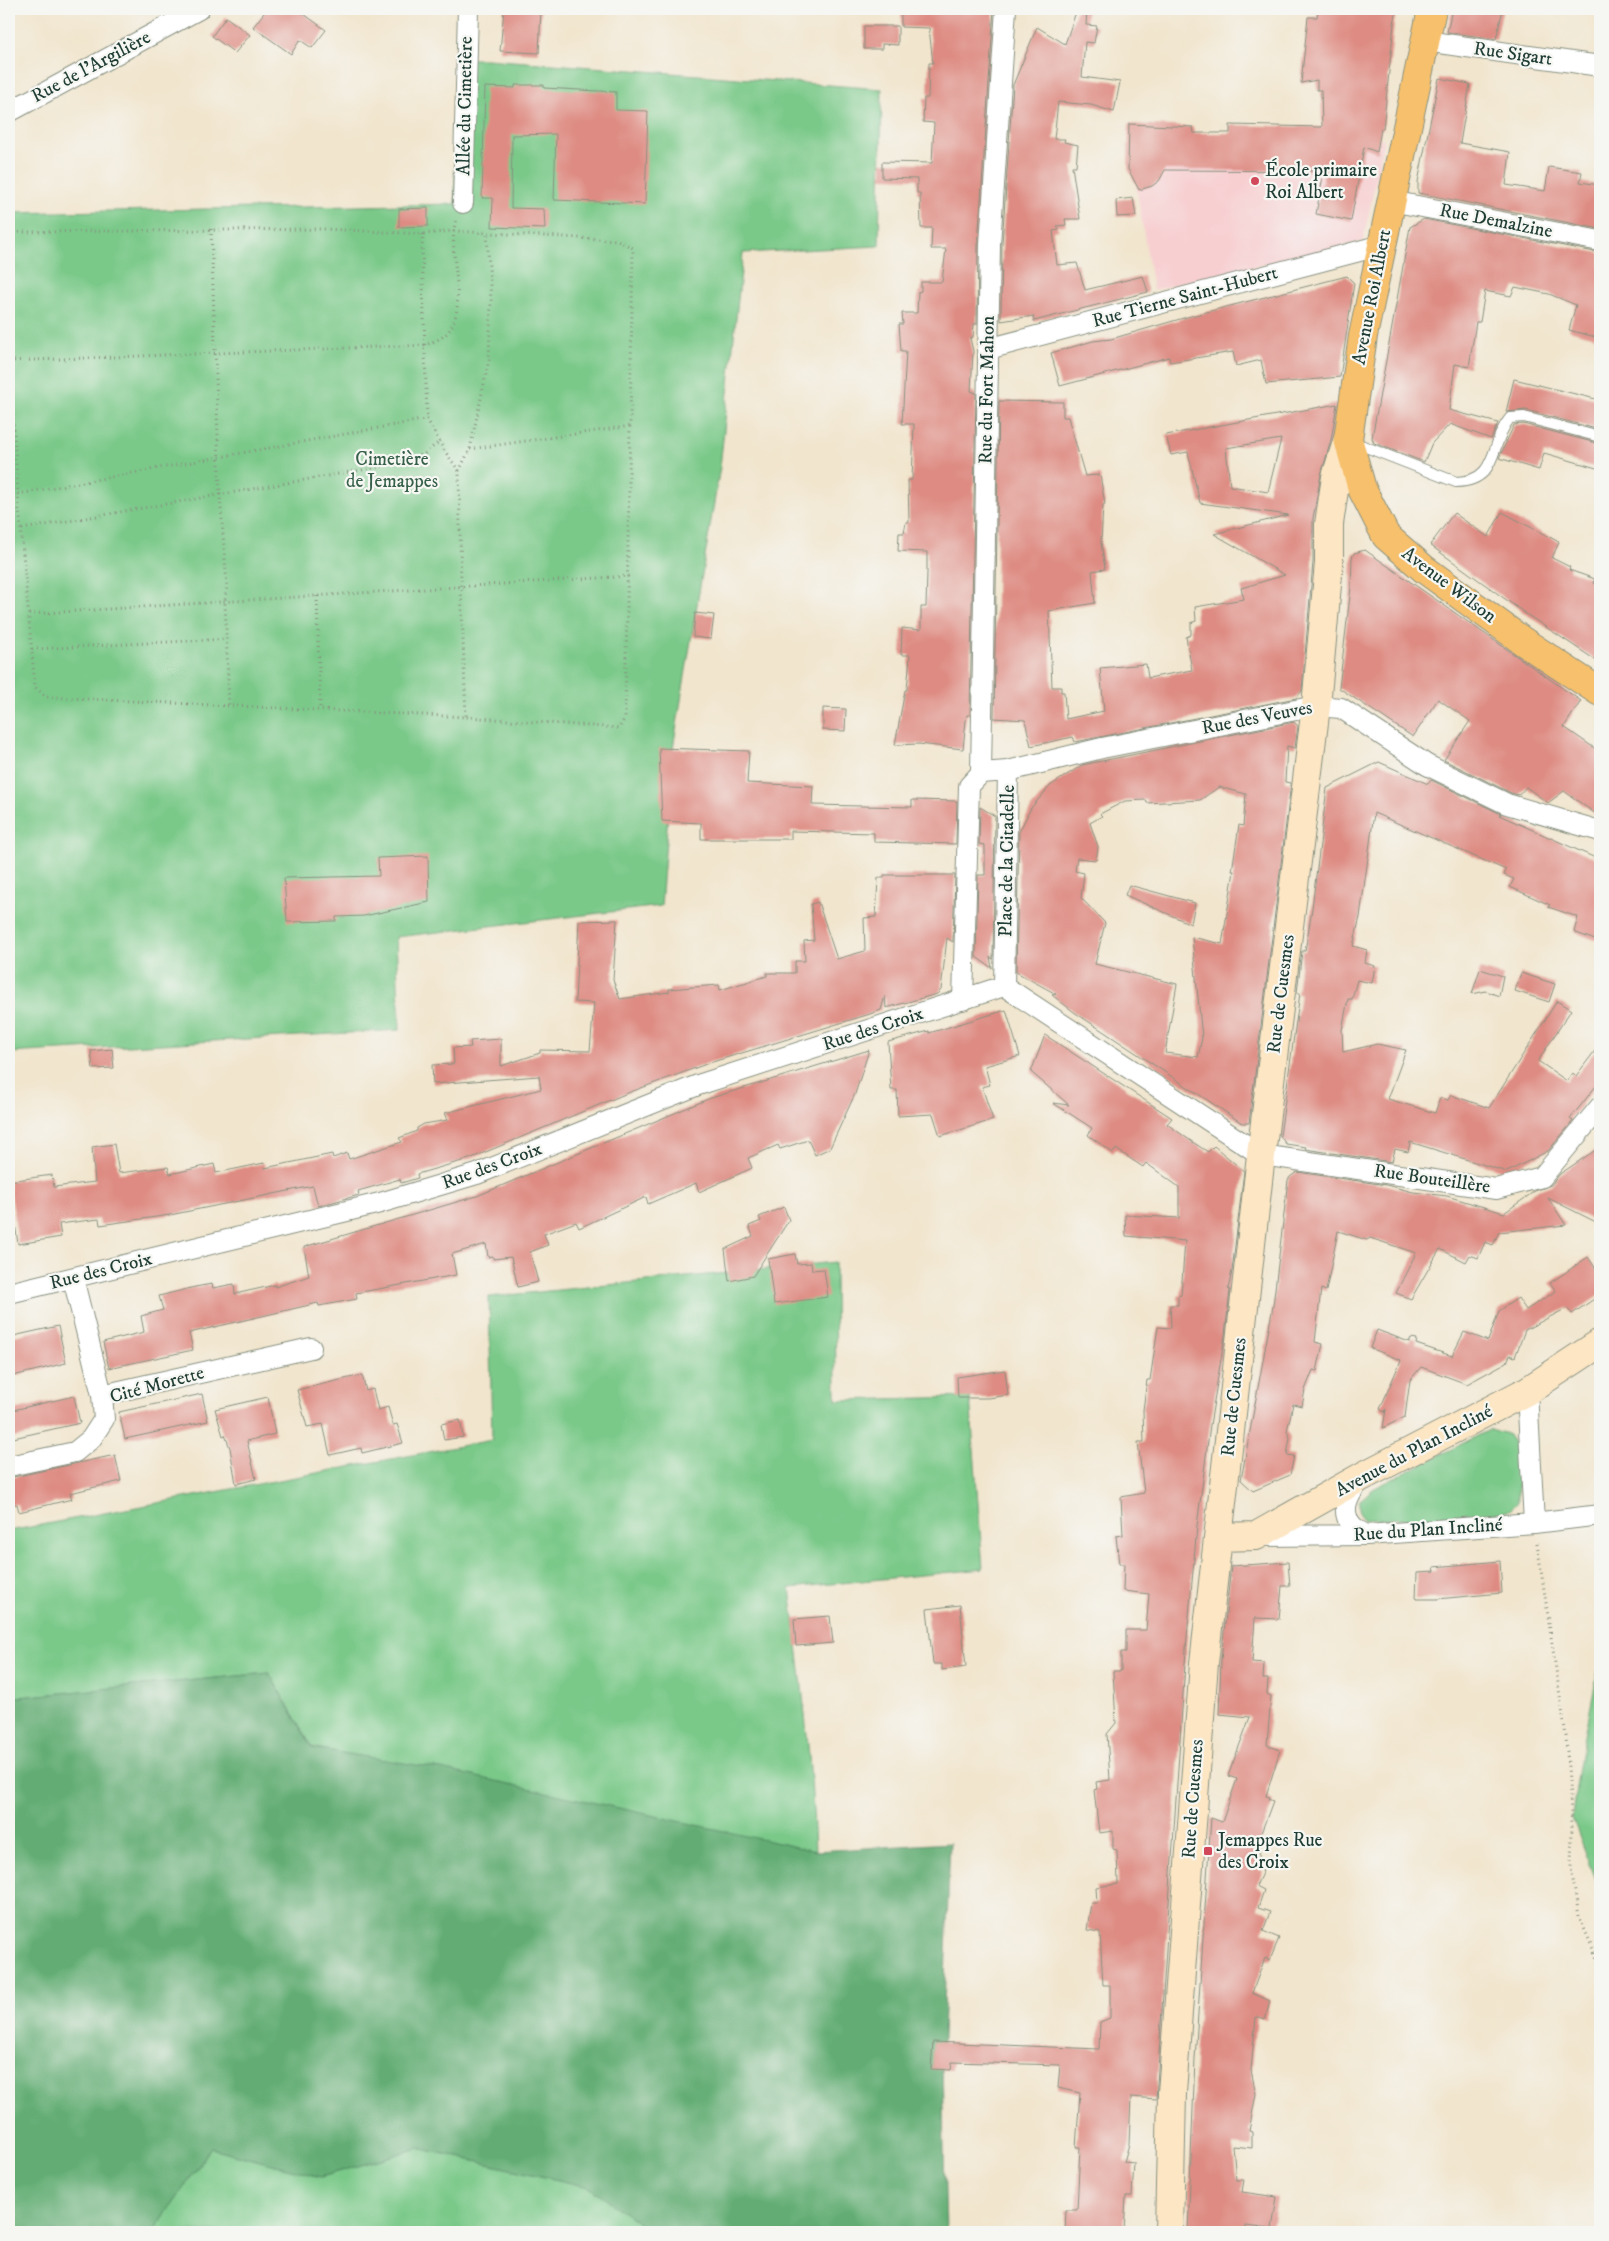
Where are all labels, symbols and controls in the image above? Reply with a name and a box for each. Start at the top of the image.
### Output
street label: Rue de l'Argilière [27,26,155,108]
street label: Allée du Cimetière [452,36,478,176]
street label: Rue Sigart [1472,37,1554,71]
place label: École primaire Roi Albert [1265,158,1377,204]
marker: École primaire Roi Albert [1249,175,1261,187]
street label: Rue Demalzine [1438,199,1555,243]
street label: Avenue Roi Albert [1348,227,1396,367]
street label: Rue Tierne Saint-Hubert [1090,261,1280,333]
street label: Rue du Fort Mahon [974,316,1000,464]
park label: Cimetière de Jemappes [346,448,438,493]
street label: Avenue Wilson [1397,542,1501,628]
street label: Rue des Veuves [1200,696,1314,740]
street label: Place de la Citadelle [994,785,1020,937]
street label: Rue de Cuesmes [1262,933,1300,1055]
street label: Rue des Croix [820,1002,927,1056]
street label: Rue des Croix [439,1137,546,1195]
street label: Rue Bouteillère [1372,1159,1492,1199]
street label: Rue des Croix [47,1247,155,1295]
street label: Rue de Cuesmes [1216,1336,1252,1458]
street label: Cité Morette [107,1361,207,1409]
street label: Avenue du Plan Incliné [1332,1400,1497,1502]
street label: Rue du Plan Incliné [1353,1513,1503,1547]
street label: Rue de Cuesmes [1177,1739,1209,1859]
place label: Jemappes Rue des Croix [1216,1829,1323,1874]
marker: Jemappes Rue des Croix [1202,1845,1214,1857]

